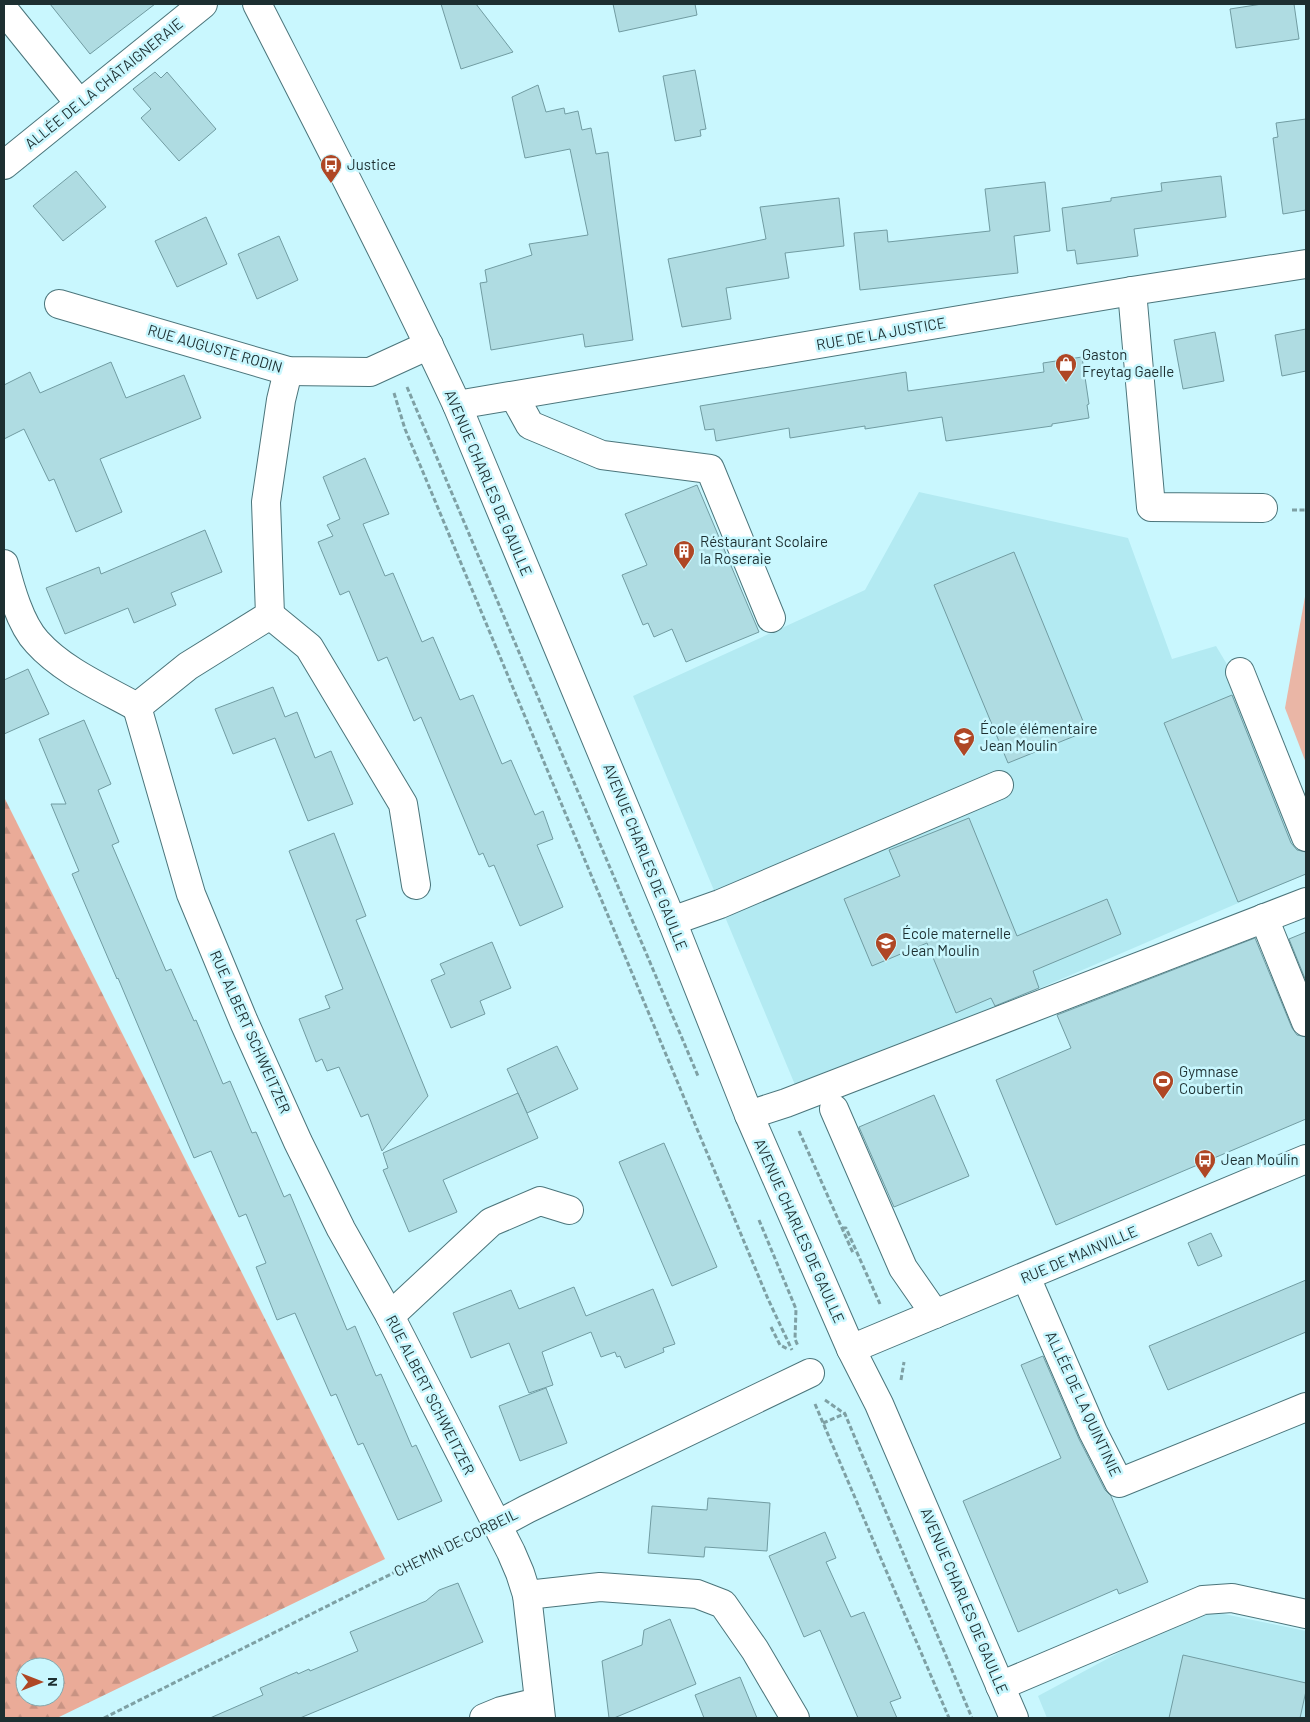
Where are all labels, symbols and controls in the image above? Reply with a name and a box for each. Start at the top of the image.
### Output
street label: ALLÉE DE LA CHÂTAIGNERAIE [21,14,186,152]
bus stop icon: Justice [319,153,343,184]
place label: Justice [347,155,396,173]
street label: RUE DE LA JUSTICE [815,313,947,353]
street label: RUE AUGUSTE RODIN [146,320,285,376]
place label: Gaston Freytag Gaelle [1082,345,1174,380]
shop icon: Gaston Freytag Gaelle [1054,352,1078,383]
street label: AVENUE CHARLES DE GAULLE [442,387,536,578]
place label: Réstaurant Scolaire la Roseraie [700,532,828,567]
building icon: Réstaurant Scolaire la Roseraie [672,539,696,570]
place label: École élémentaire Jean Moulin [980,719,1098,754]
school or university icon: École élémentaire Jean Moulin [952,726,976,757]
street label: AVENUE CHARLES DE GAULLE [600,761,692,953]
place label: École maternelle Jean Moulin [902,924,1011,959]
school or university icon: École maternelle Jean Moulin [874,931,898,962]
street label: RUE ALBERT SCHWEITZER [207,947,295,1116]
place label: Gymnase Coubertin [1179,1062,1243,1097]
sports icon: Gymnase Coubertin [1151,1069,1175,1100]
street label: AVENUE CHARLES DE GAULLE [751,1136,849,1326]
bus stop icon: Jean Moulin [1193,1148,1217,1179]
place label: Jean Moulin [1221,1150,1299,1168]
street label: RUE DE MAINVILLE [1018,1221,1140,1287]
street label: RUE ALBERT SCHWEITZER [383,1312,479,1477]
street label: ALLÉE DE LA QUINTINIE [1042,1328,1125,1479]
street label: CHEMIN DE CORBEIL [391,1504,520,1580]
street label: AVENUE CHARLES DE GAULLE [918,1505,1012,1696]
north arrow [15,1657,65,1707]
text: N [45,1677,62,1687]

